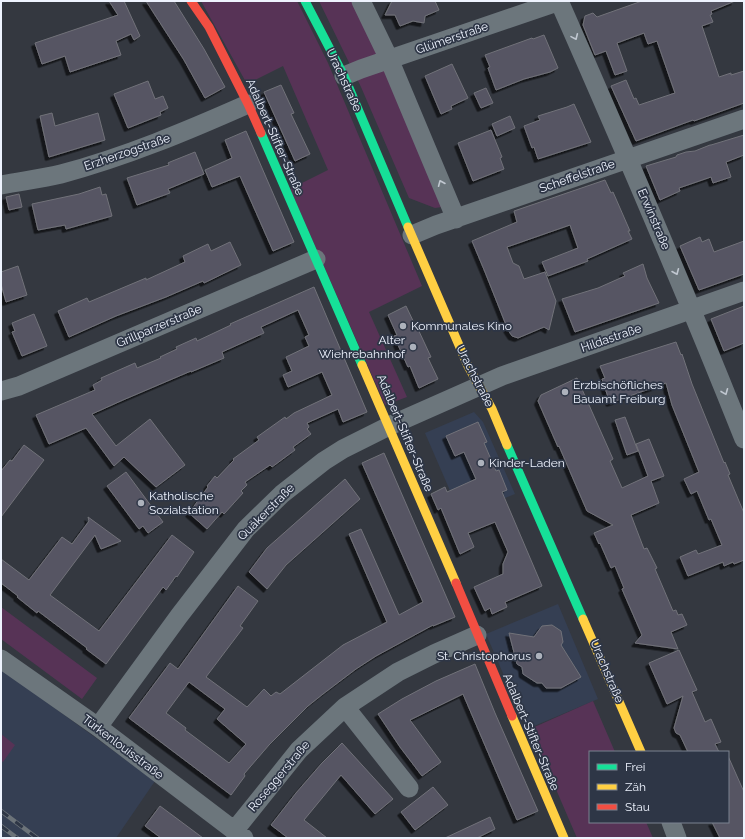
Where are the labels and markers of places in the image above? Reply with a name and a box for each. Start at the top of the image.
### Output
place label: Kommunales Kino [411,319,512,333]
marker: Kommunales Kino [398,321,408,331]
place label: Alter Wiehrebahnhof [319,333,406,361]
marker: Alter Wiehrebahnhof [408,342,418,352]
place label: Erzbischöfliches Bauamt Freiburg [573,378,666,406]
marker: Erzbischöfliches Bauamt Freiburg [560,387,570,397]
place label: Kinder-Laden [489,456,565,470]
marker: Kinder-Laden [476,458,486,468]
place label: Katholische Sozialstation [149,489,219,517]
marker: Katholische Sozialstation [136,498,146,508]
place label: St. Christophorus [437,649,531,663]
marker: St. Christophorus [534,651,544,661]

